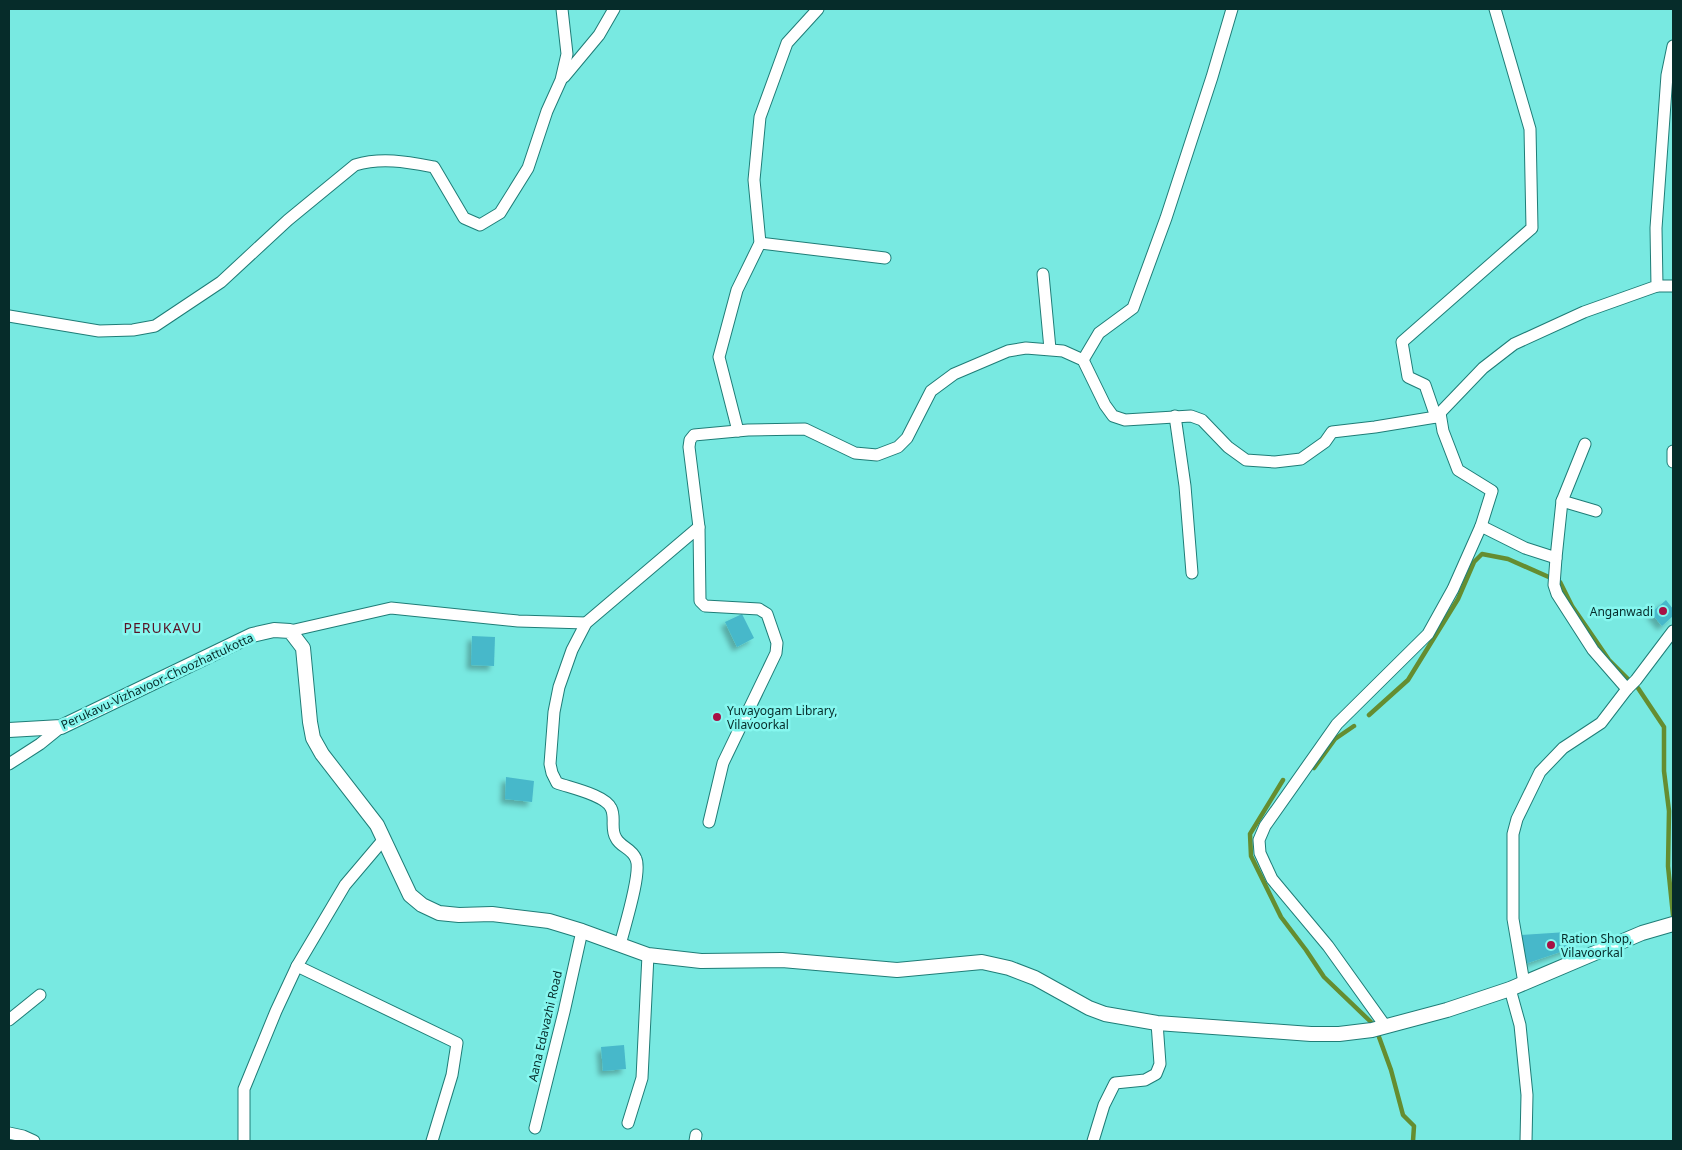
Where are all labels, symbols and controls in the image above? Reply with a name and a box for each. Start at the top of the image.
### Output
place label: Anganwadi [1590,603,1653,620]
marker: Anganwadi [1657,605,1669,617]
district label: PERUKAVU [124,618,202,637]
street label: Perukavu-Vizhavoor-Choozhattukotta [58,629,256,733]
place label: Yuvayogam Library, Vilavoorkal [727,702,838,733]
marker: Yuvayogam Library, Vilavoorkal [711,711,723,723]
place label: Ration Shop, Vilavoorkal [1561,930,1632,961]
marker: Ration Shop, Vilavoorkal [1545,939,1557,951]
street label: Aana Edavazhi Road [524,969,566,1083]

